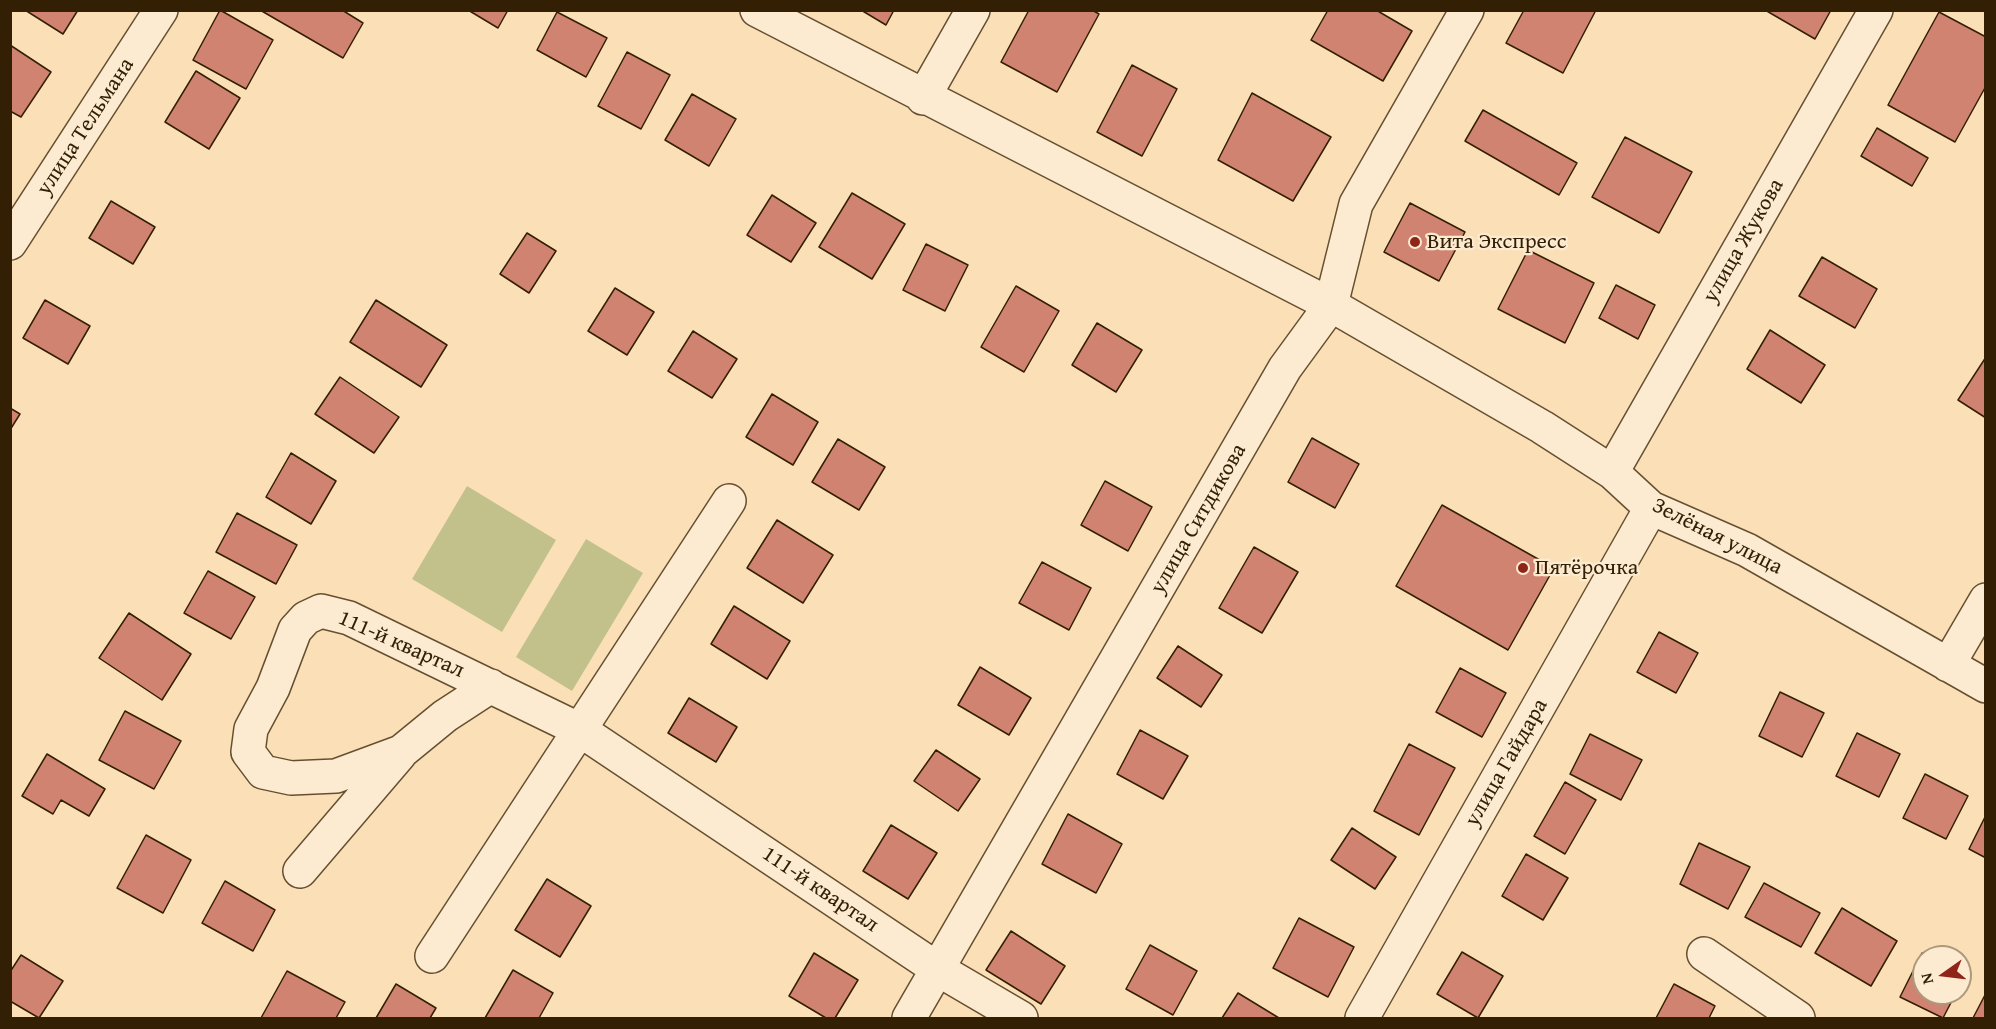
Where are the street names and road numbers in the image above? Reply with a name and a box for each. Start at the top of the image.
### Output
street label: улица Тельмана [32,53,140,201]
street label: улица Жукова [1698,174,1790,308]
street label: улица Ситдикова [1145,439,1253,599]
street label: Зелёная улица [1647,493,1787,581]
street label: 111-й квартал [334,605,468,685]
street label: улица Гайдара [1460,694,1554,832]
street label: 111-й квартал [757,841,883,939]

